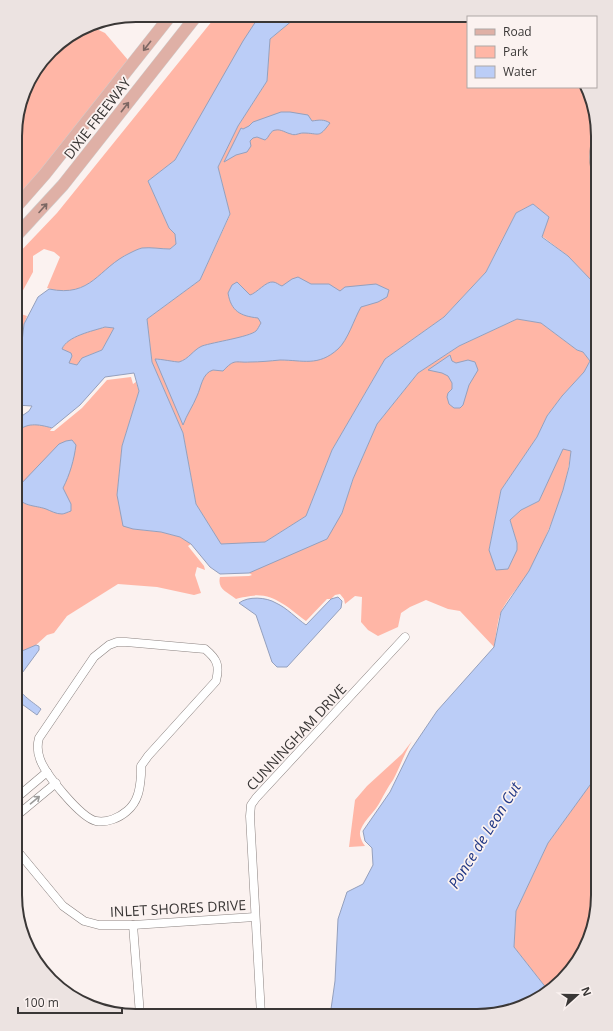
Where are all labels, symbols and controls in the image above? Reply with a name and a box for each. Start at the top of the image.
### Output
legend [467,16,597,88]
text: Road [503,23,532,40]
one-way arrow [142,40,151,51]
text: Park [503,43,529,60]
text: Water [503,63,537,80]
street label: DIXIE FREEWAY [59,73,135,163]
one-way arrow [120,102,129,113]
one-way arrow [38,203,47,213]
street label: CUNNINGHAM DRIVE [242,680,350,794]
water label: Ponce de Leon Cut [443,777,525,892]
one-way arrow [30,796,41,805]
street label: INLET SHORES DRIVE [109,895,247,921]
north arrow [557,975,597,1015]
text: N [578,984,595,998]
scale bar [18,989,122,1015]
text: 100 m [24,994,59,1011]

